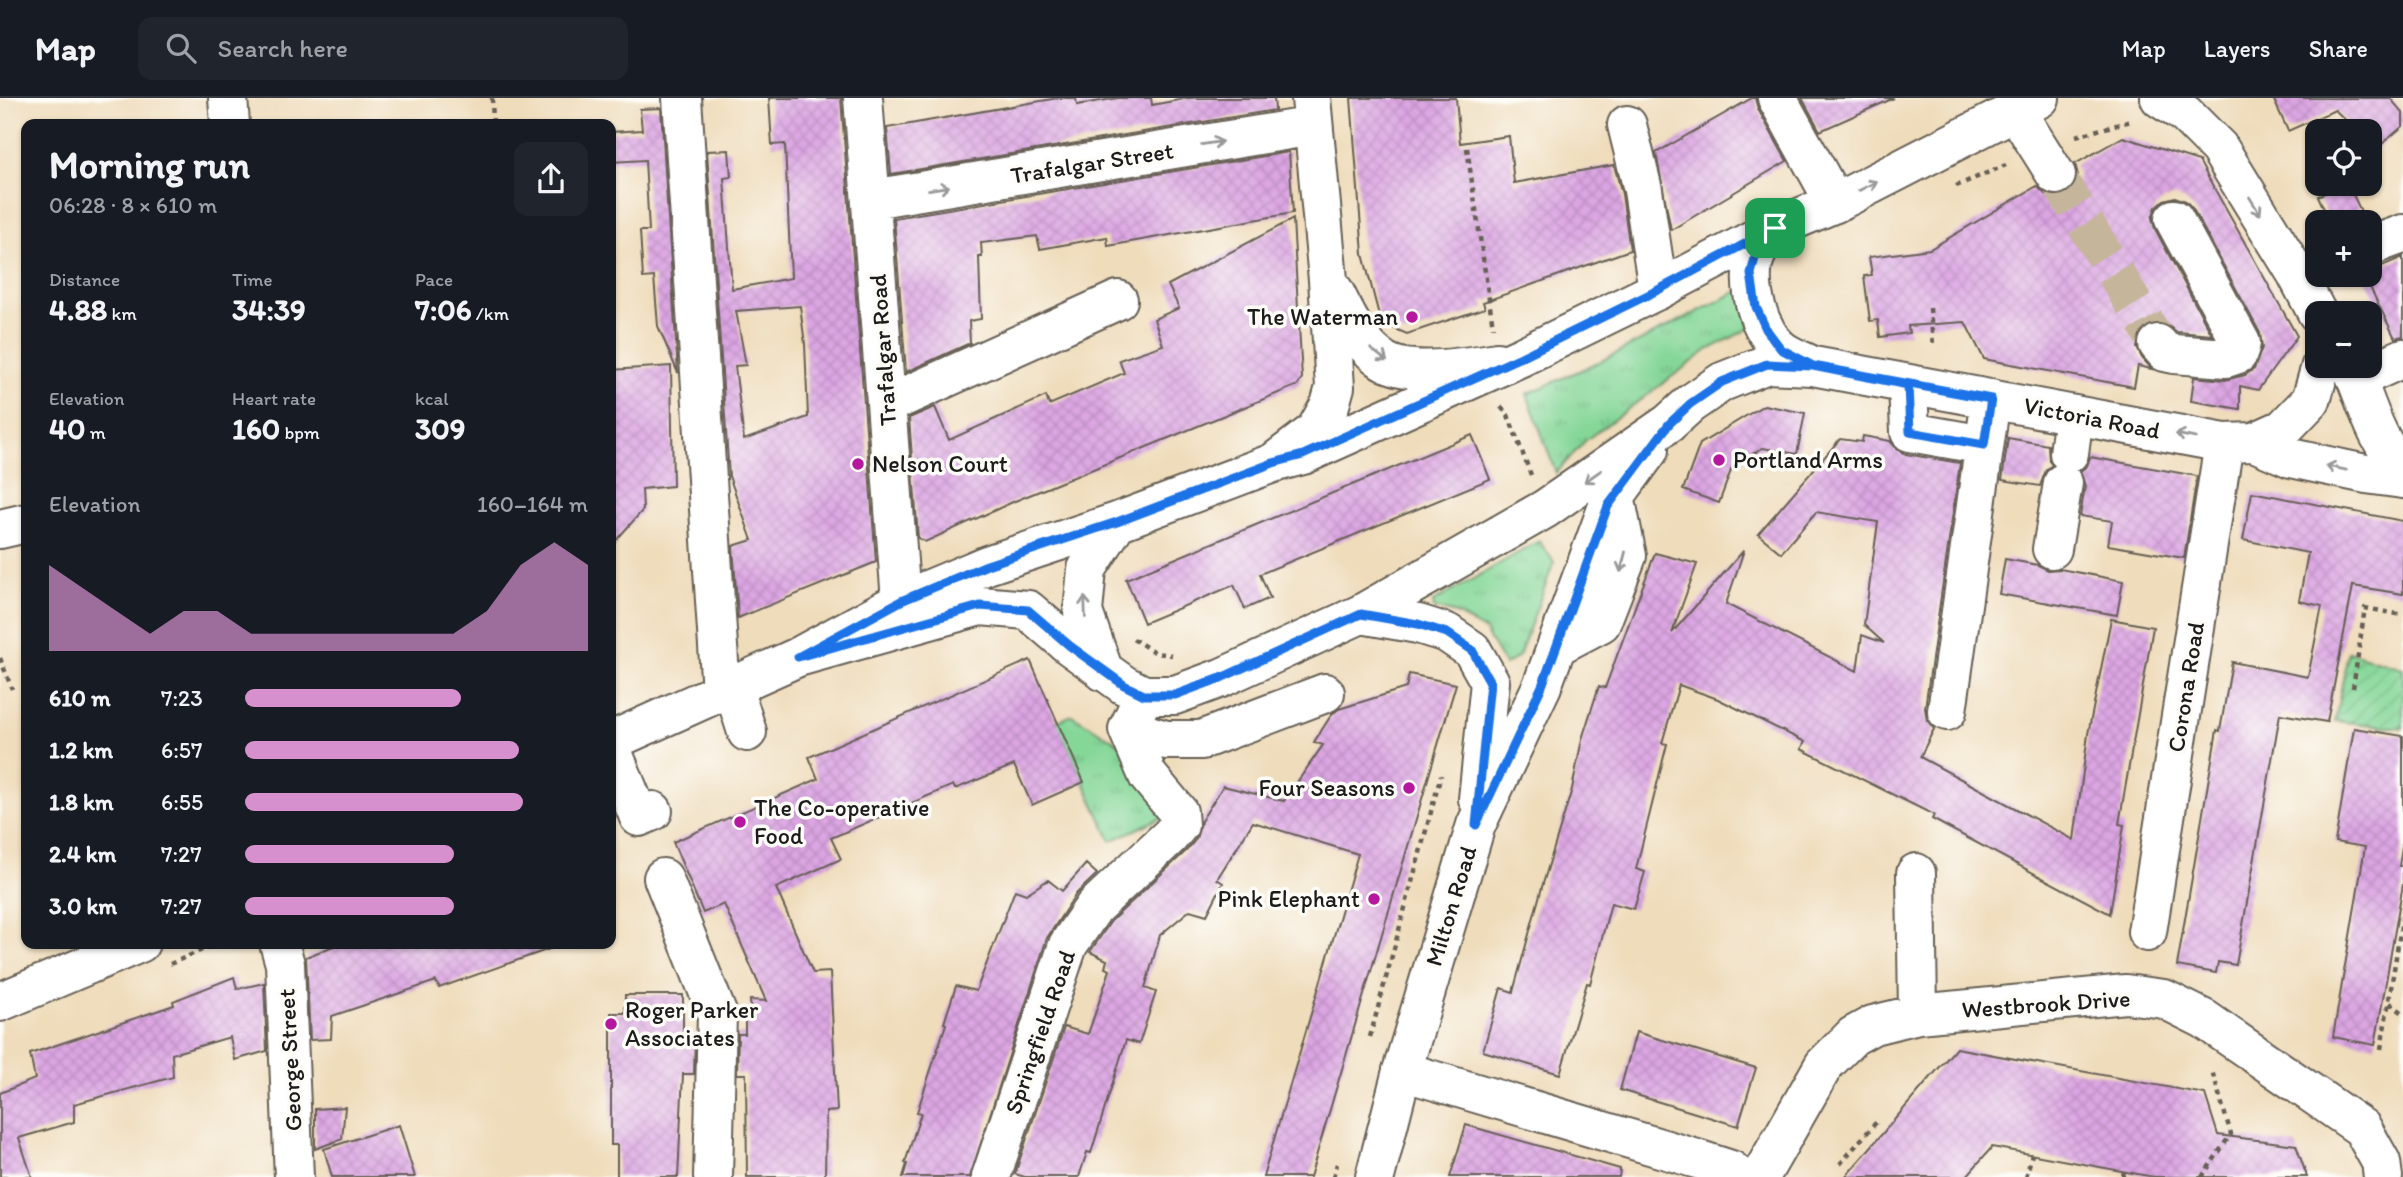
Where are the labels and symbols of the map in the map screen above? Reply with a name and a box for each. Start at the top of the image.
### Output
street label: Trafalgar Street [1008,135,1175,190]
one-way arrow [1200,136,1223,149]
one-way arrow [1857,179,1878,193]
one-way arrow [927,181,950,194]
one-way arrow [2248,196,2262,216]
pin [1745,198,1805,258]
street label: Trafalgar Road [863,273,902,427]
place label: The Waterman [1247,302,1398,331]
marker: The Waterman [1404,309,1420,325]
one-way arrow [1370,348,1388,363]
street label: Victoria Road [2021,390,2163,445]
one-way arrow [2175,429,2198,442]
place label: Portland Arms [1733,445,1883,474]
place label: Nelson Court [872,449,1008,478]
marker: Portland Arms [1711,452,1727,468]
marker: Nelson Court [850,456,866,472]
one-way arrow [2325,460,2348,474]
one-way arrow [1583,469,1603,483]
one-way arrow [1616,551,1629,573]
one-way arrow [1078,596,1092,619]
street label: Corona Road [2161,620,2210,754]
place label: Four Seasons [1258,773,1395,802]
marker: Four Seasons [1401,780,1417,796]
place label: The Co-operative Food [754,793,929,850]
marker: The Co-operative Food [732,814,748,830]
street label: Milton Road [1418,842,1483,970]
place label: Pink Elephant [1217,884,1360,913]
marker: Pink Elephant [1366,891,1382,907]
street label: Springfield Road [998,946,1081,1118]
street label: Westbrook Drive [1961,983,2131,1024]
street label: George Street [271,988,308,1132]
place label: Roger Parker Associates [625,995,758,1052]
marker: Roger Parker Associates [603,1016,619,1032]

